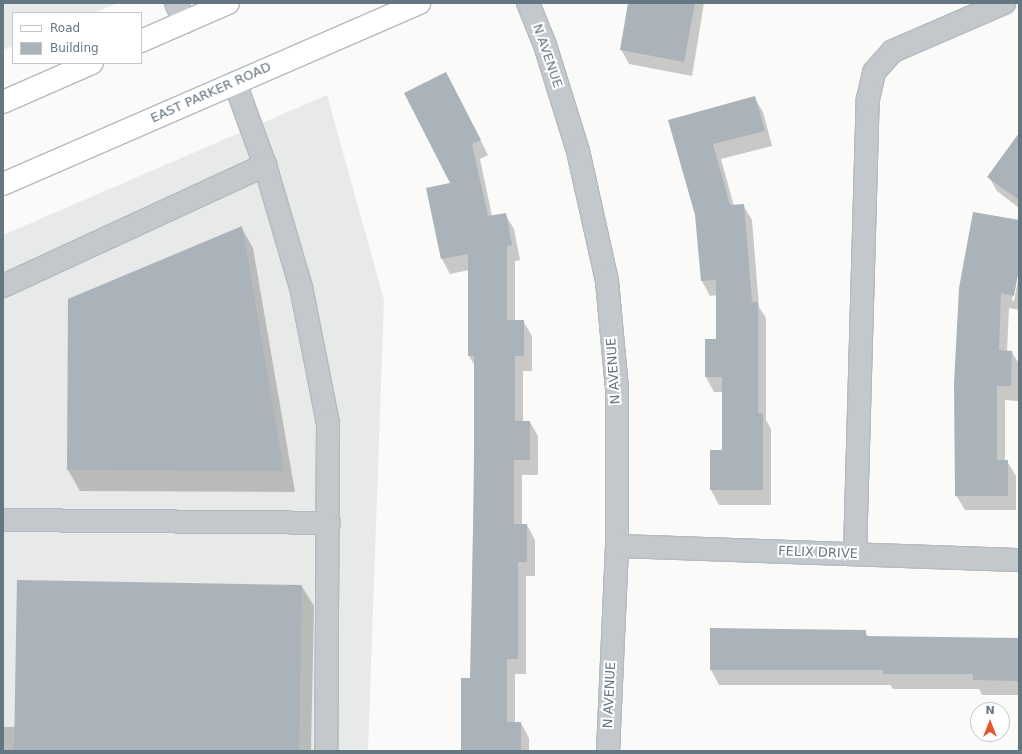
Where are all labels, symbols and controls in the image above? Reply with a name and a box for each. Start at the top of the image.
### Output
legend [12,12,142,64]
text: Road [50,21,80,35]
street label: N AVENUE [529,22,565,90]
text: Building [50,41,99,55]
street label: EAST PARKER ROAD [148,59,274,127]
street label: N AVENUE [604,337,624,405]
street label: FELIX DRIVE [778,544,858,562]
street label: N AVENUE [600,661,620,729]
north arrow [970,702,1010,742]
text: N [985,704,995,717]

